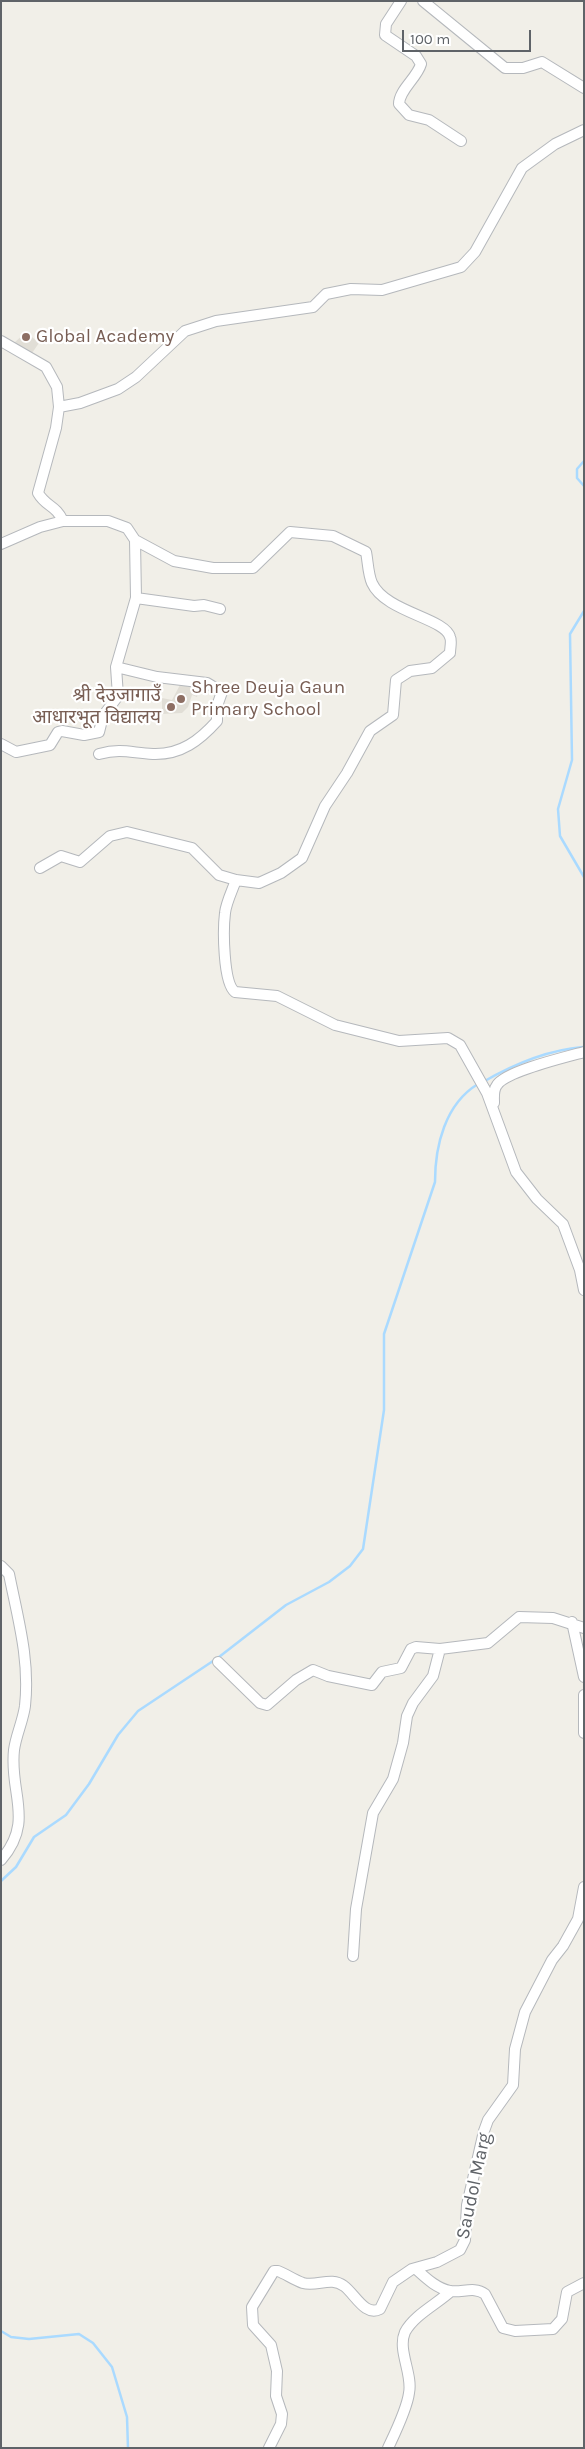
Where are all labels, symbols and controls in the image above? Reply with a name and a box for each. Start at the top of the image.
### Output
scale bar [405,20,534,52]
text: 100 m [410,30,450,48]
place label: Global Academy [36,326,174,348]
marker: Global Academy [20,331,32,343]
place label: Shree Deuja Gaun Primary School [191,677,345,721]
place label: श्री देउजागाउँ आधारभूत विद्यालय [32,685,161,729]
marker: Shree Deuja Gaun Primary School [175,693,187,705]
marker: श्री देउजागाउँ आधारभूत विद्यालय [165,701,177,713]
street label: Saudol Marg [452,2130,496,2242]

